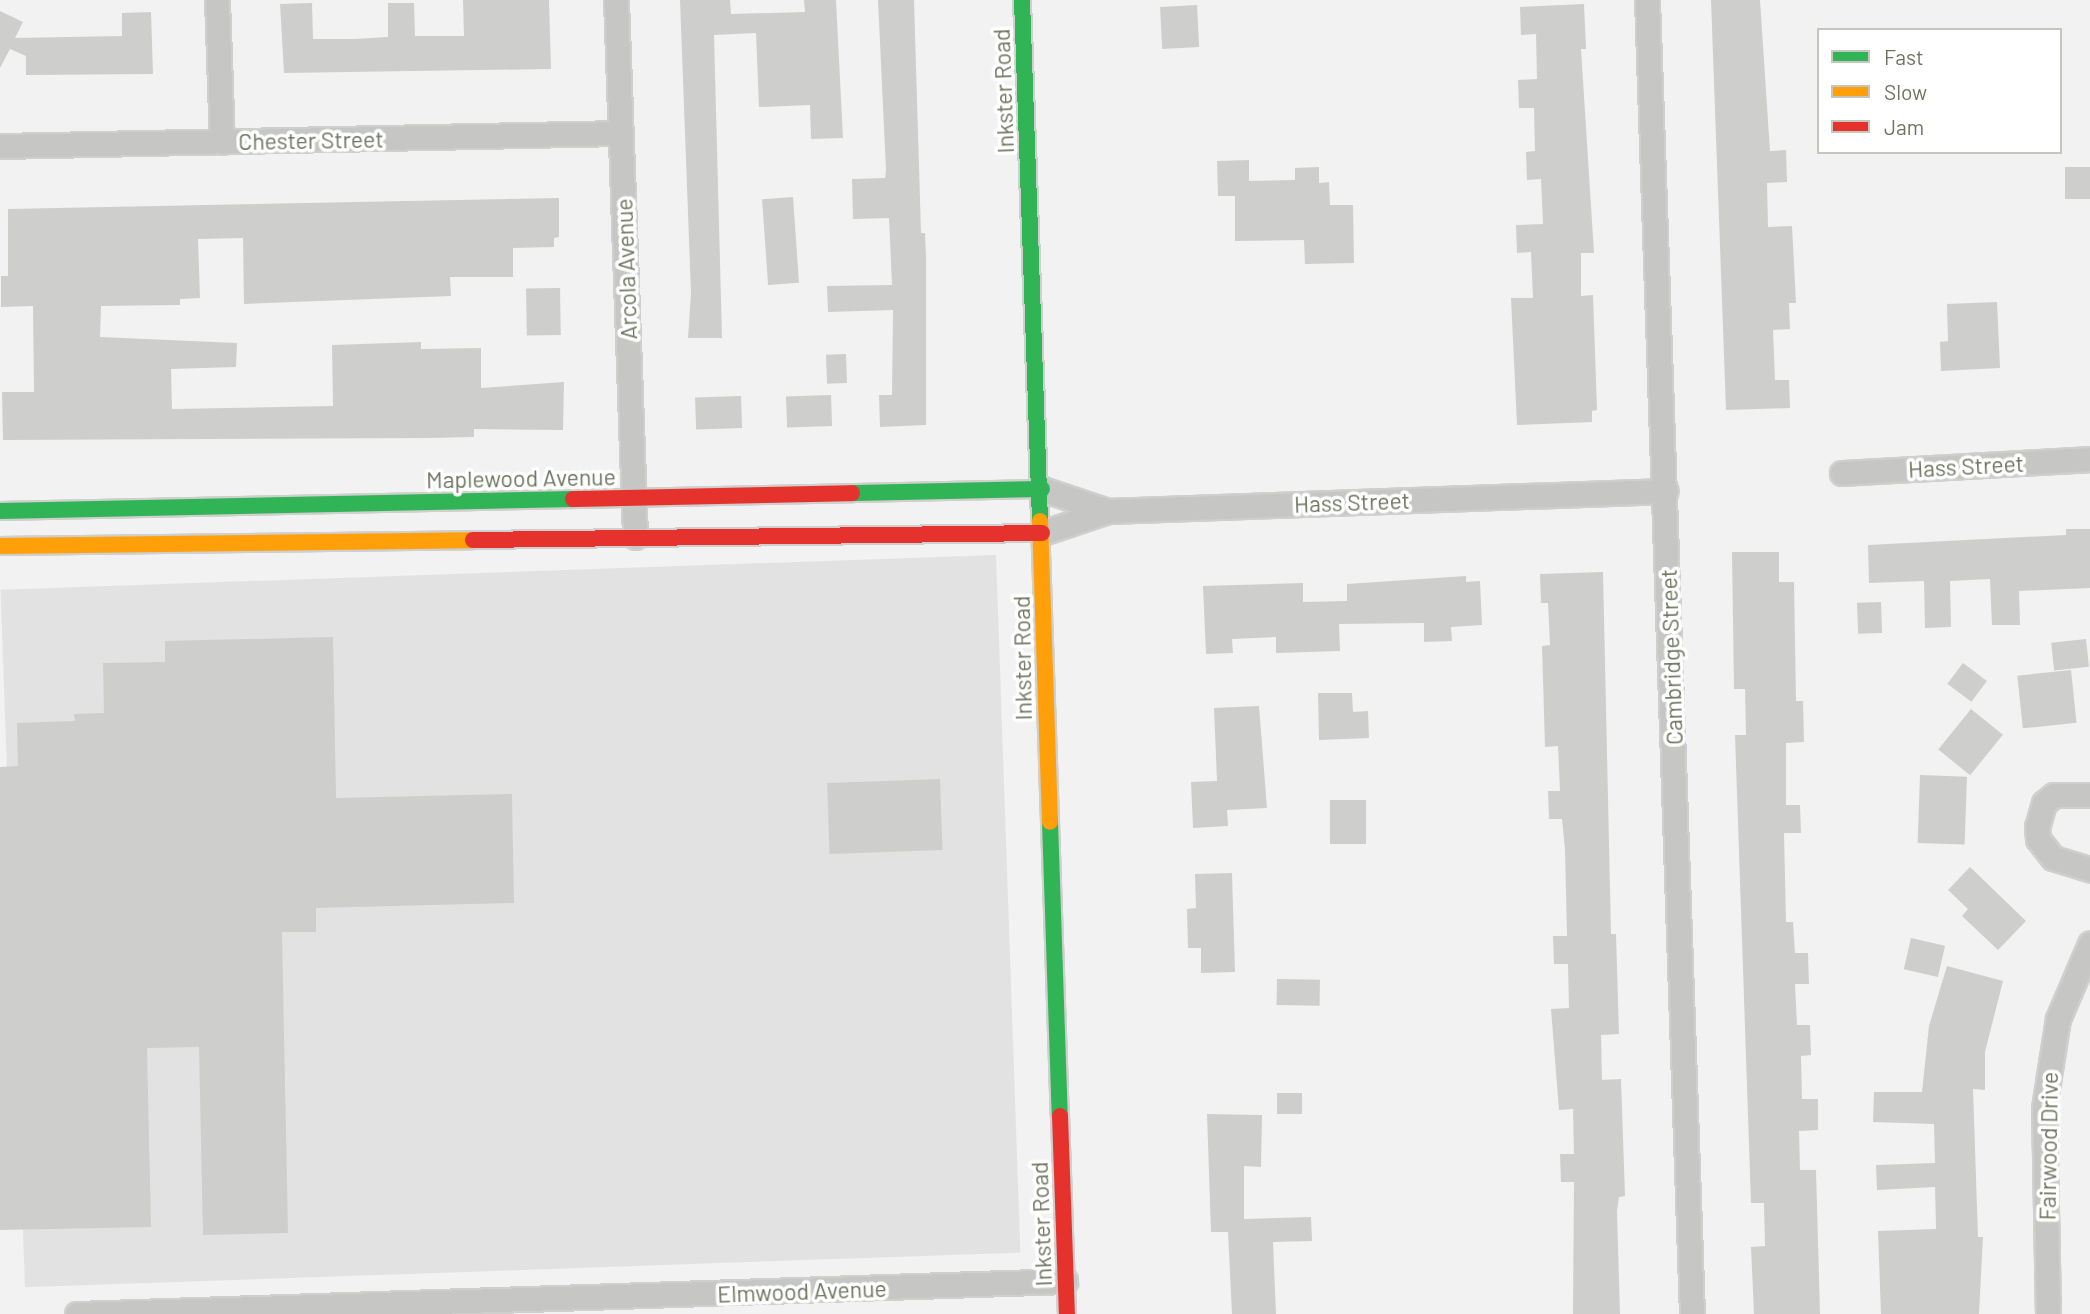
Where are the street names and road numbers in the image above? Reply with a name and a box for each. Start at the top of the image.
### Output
street label: Inkster Road [987,28,1019,154]
street label: Chester Street [238,125,384,155]
street label: Arcola Avenue [610,198,642,340]
street label: Hass Street [1907,449,2025,483]
street label: Maplewood Avenue [426,463,616,493]
street label: Hass Street [1294,486,1410,518]
street label: Cambridge Street [1654,569,1688,745]
street label: Inkster Road [1007,595,1037,721]
street label: Fairwood Drive [2033,1071,2063,1221]
street label: Inkster Road [1025,1161,1057,1287]
street label: Elmwood Avenue [717,1274,887,1308]

